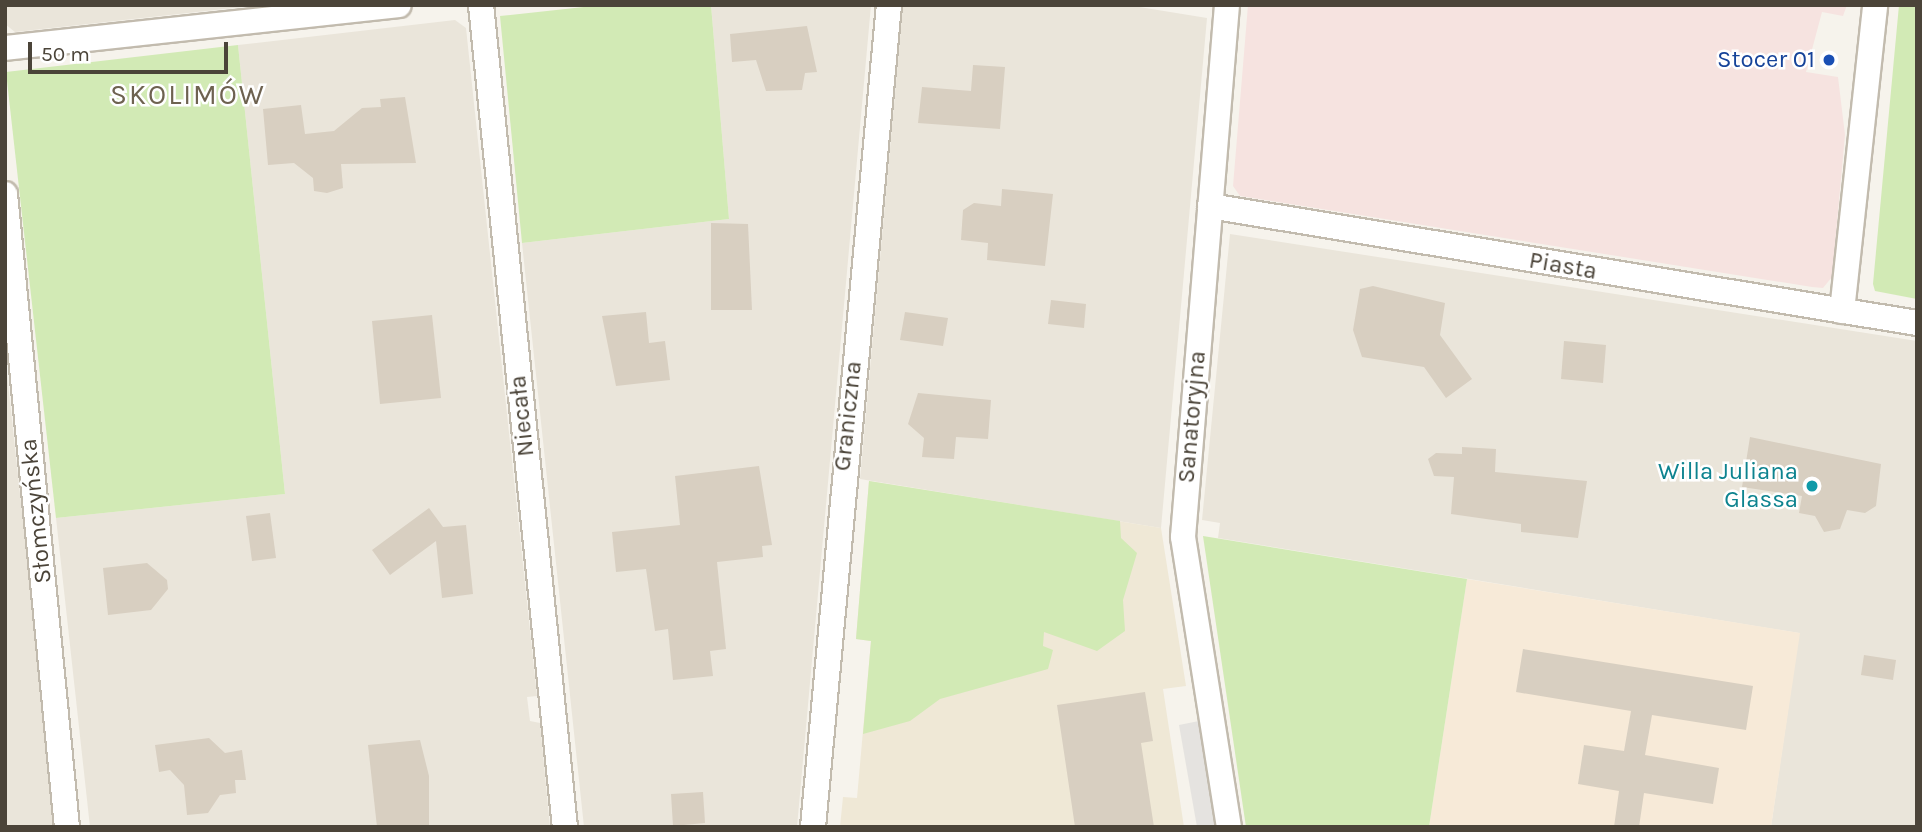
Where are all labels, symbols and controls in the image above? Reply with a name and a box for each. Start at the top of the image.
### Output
scale bar [32,28,231,72]
text: 50 m [41,42,90,66]
place label: Stocer 01 [1717,46,1815,74]
marker: Stocer 01 [1821,52,1837,68]
district label: SKOLIMÓW [111,78,265,112]
street label: Piasta [1527,246,1599,286]
street label: Sanatoryjna [1172,350,1212,484]
street label: Graniczna [828,360,868,472]
street label: Niecała [503,374,541,458]
street label: Słomczyńska [14,437,58,585]
place label: Willa Juliana Glassa [1658,458,1798,514]
marker: Willa Juliana Glassa [1804,478,1820,494]

